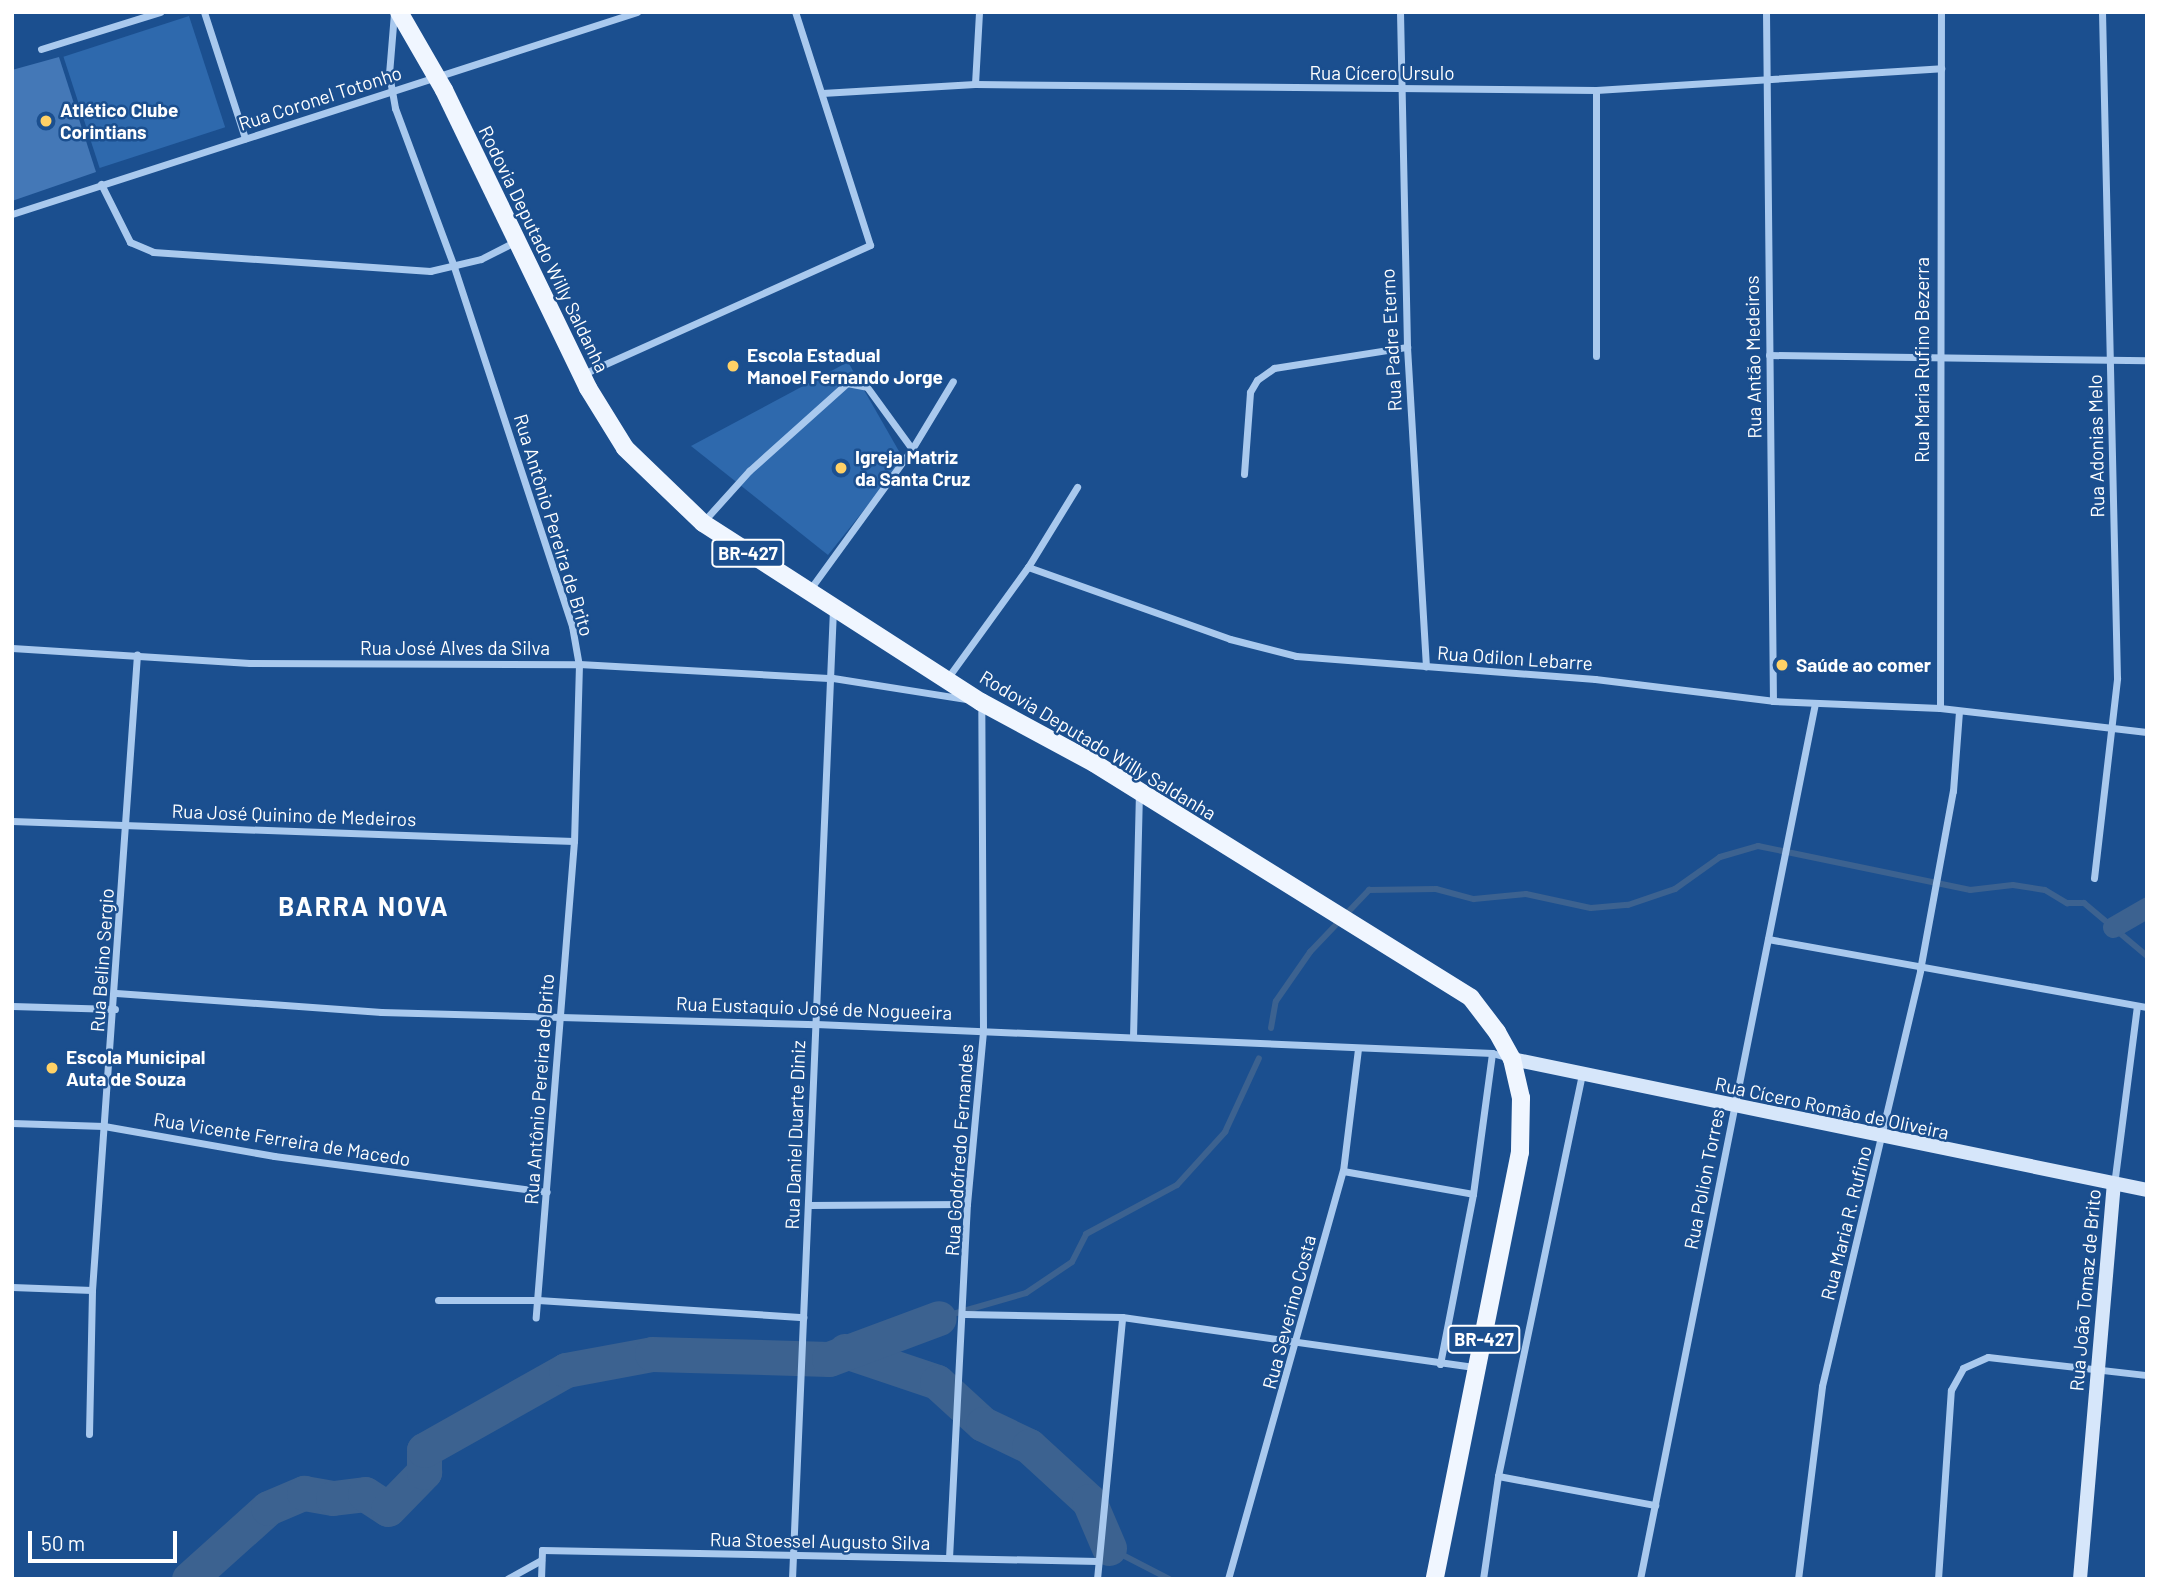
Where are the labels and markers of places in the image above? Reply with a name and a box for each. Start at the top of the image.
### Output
place label: Atlético Clube Corintians [60,99,178,143]
marker: Atlético Clube Corintians [38,113,54,129]
place label: Escola Estadual Manoel Fernando Jorge [747,344,943,388]
marker: Escola Estadual Manoel Fernando Jorge [725,358,741,374]
place label: Igreja Matriz da Santa Cruz [855,446,970,490]
marker: Igreja Matriz da Santa Cruz [833,460,849,476]
place label: Saúde ao comer [1796,654,1931,676]
marker: Saúde ao comer [1774,657,1790,673]
place label: Escola Municipal Auta de Souza [66,1046,205,1090]
marker: Escola Municipal Auta de Souza [44,1060,60,1076]

